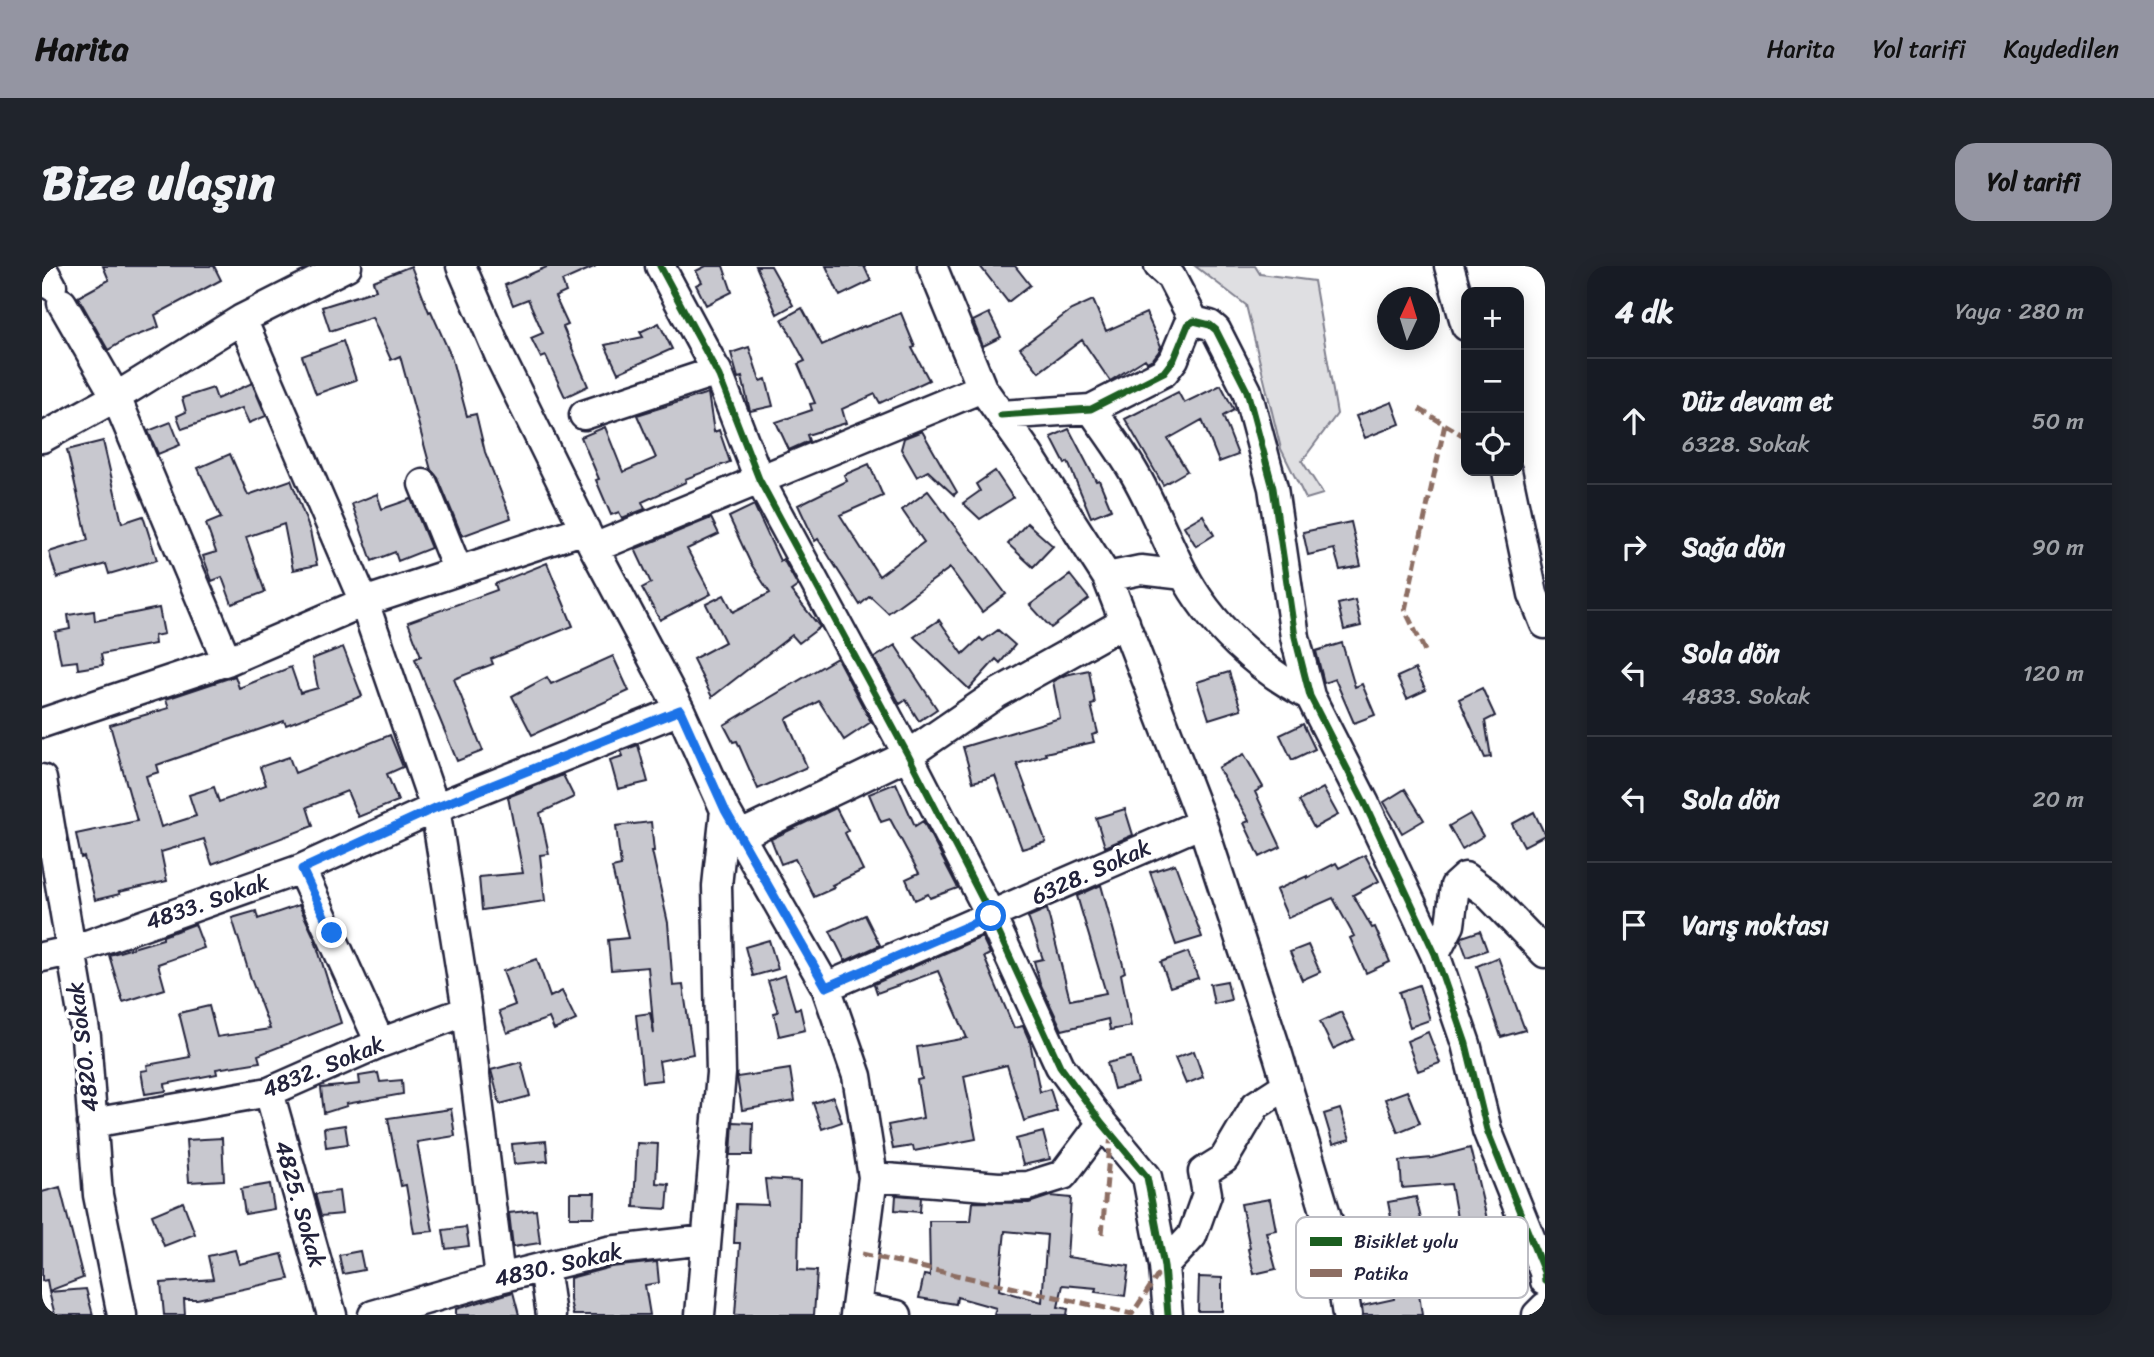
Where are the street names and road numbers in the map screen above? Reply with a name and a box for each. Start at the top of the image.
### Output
street label: 6328. Sokak [1024,827,1158,917]
street label: 4833. Sokak [140,862,274,942]
street label: 4820. Sokak [55,979,111,1115]
street label: 4832. Sokak [255,1024,391,1110]
street label: 4825. Sokak [262,1136,338,1272]
street label: 4830. Sokak [490,1230,626,1300]

